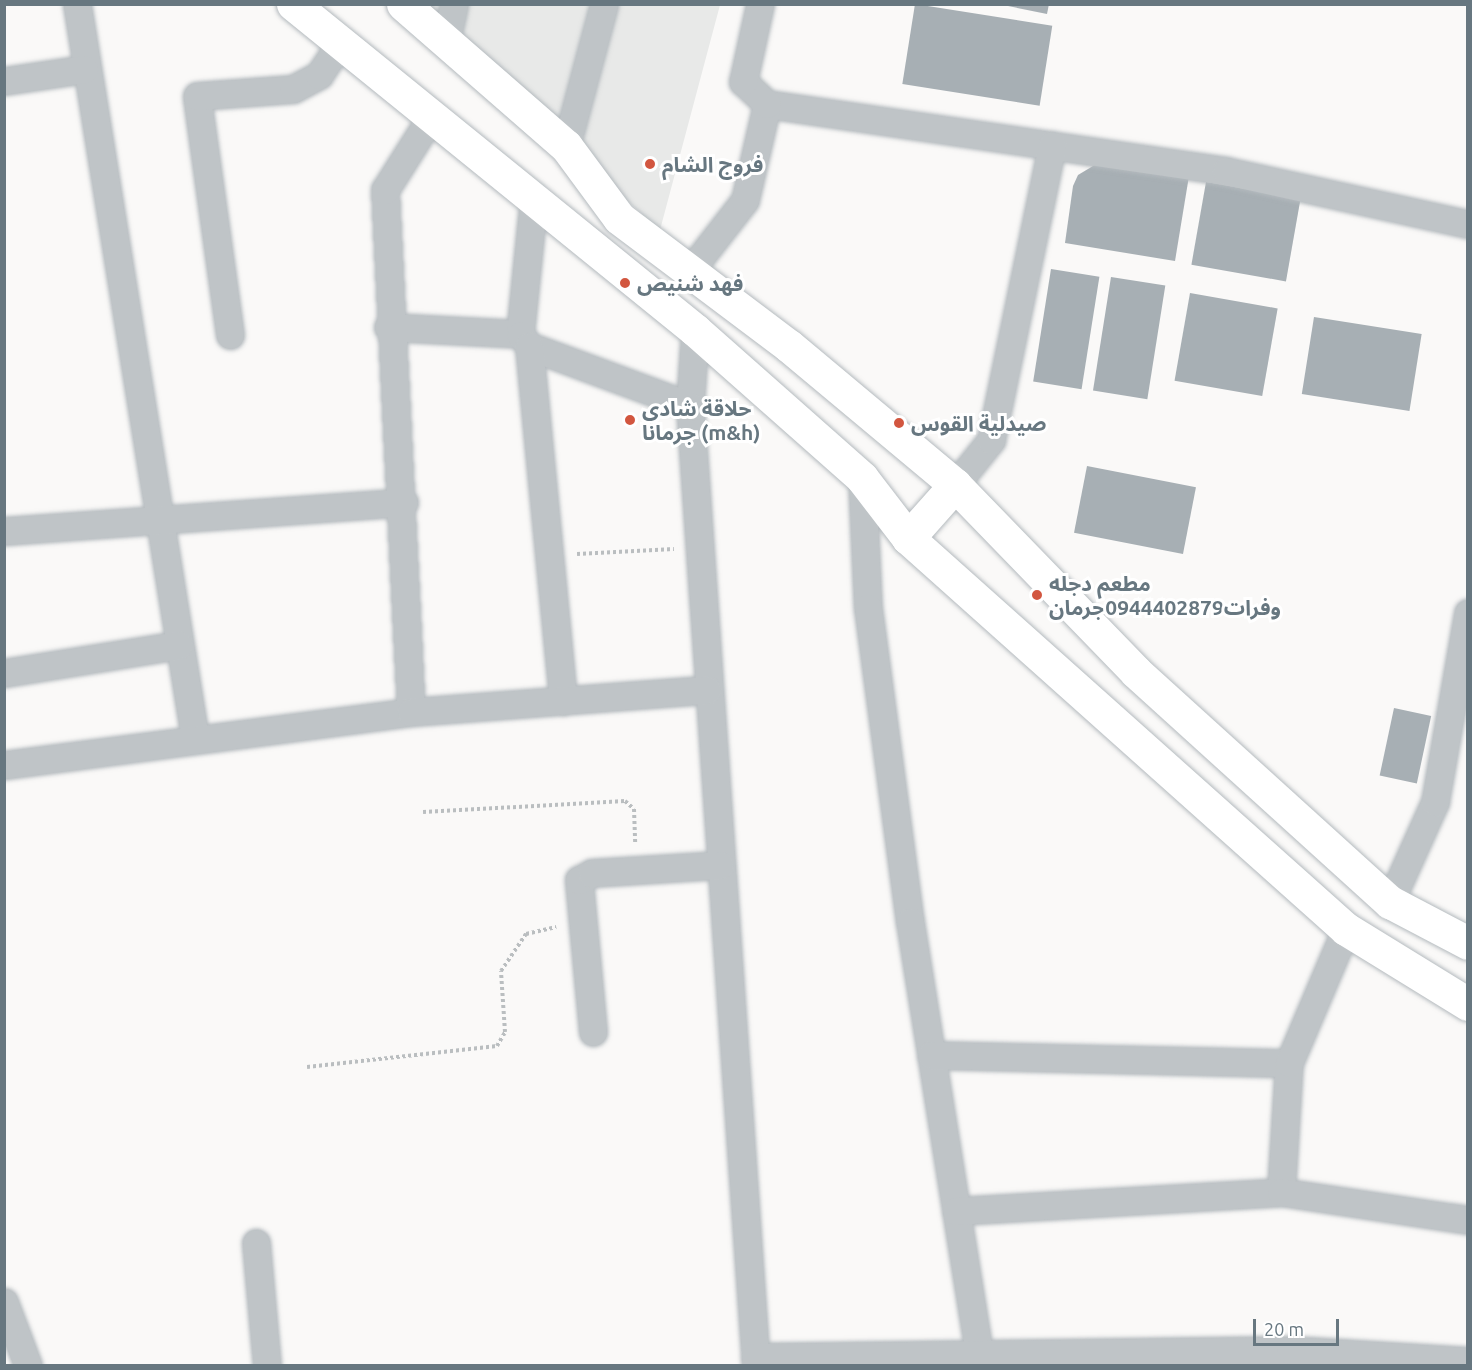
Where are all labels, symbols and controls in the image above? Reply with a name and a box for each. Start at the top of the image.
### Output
place label: فروج الشام [662,151,763,177]
marker: فروج الشام [643,157,657,171]
place label: فهد شنيص [637,270,743,296]
marker: فهد شنيص [618,276,632,290]
place label: حلاقة شادي جرمانا (m&h) [642,395,760,445]
place label: صيدلية القوس [911,410,1046,436]
marker: حلاقة شادي جرمانا (m&h) [623,413,637,427]
marker: صيدلية القوس [892,416,906,430]
place label: مطعم دجله وفرات0944402879جرمان [1049,570,1281,620]
marker: مطعم دجله وفرات0944402879جرمان [1030,588,1044,602]
scale bar [1256,1307,1342,1345]
text: 20 m [1264,1319,1304,1339]

